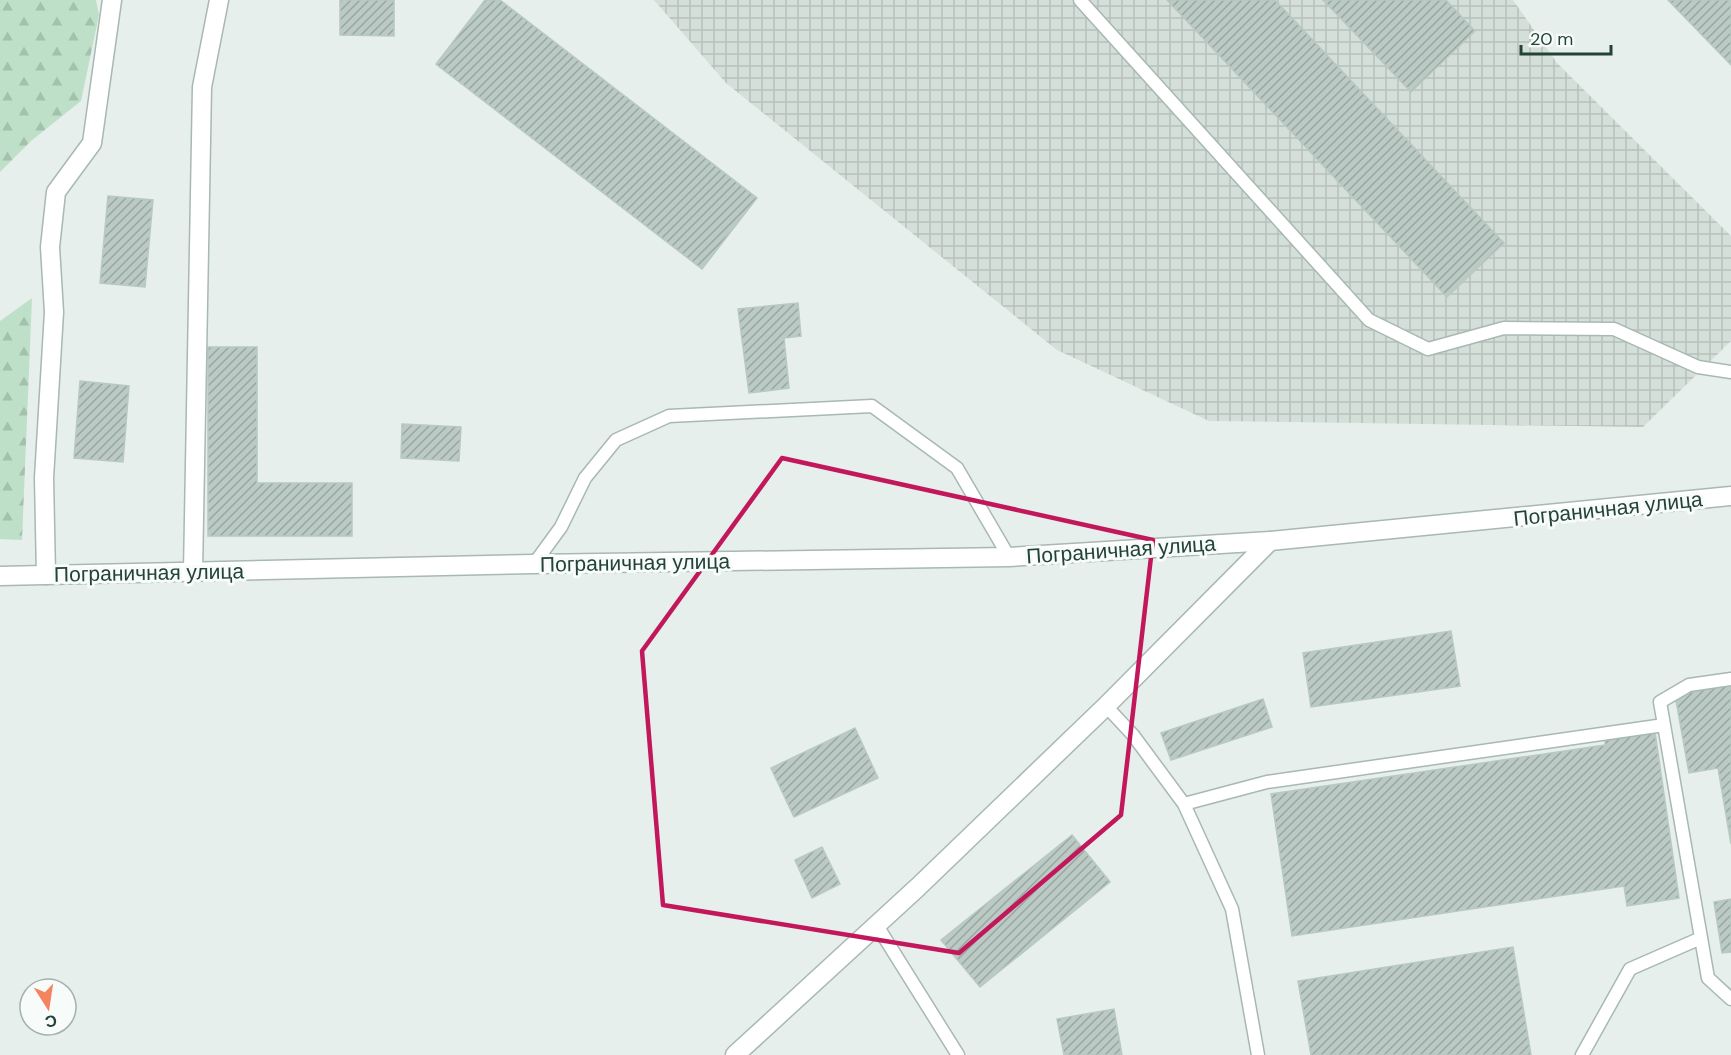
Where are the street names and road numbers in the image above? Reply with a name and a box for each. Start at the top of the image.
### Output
street label: Пограничная улица [1512,485,1704,533]
street label: Пограничная улица [1025,529,1217,571]
street label: Пограничная улица [540,547,731,579]
street label: Пограничная улица [54,557,245,589]

